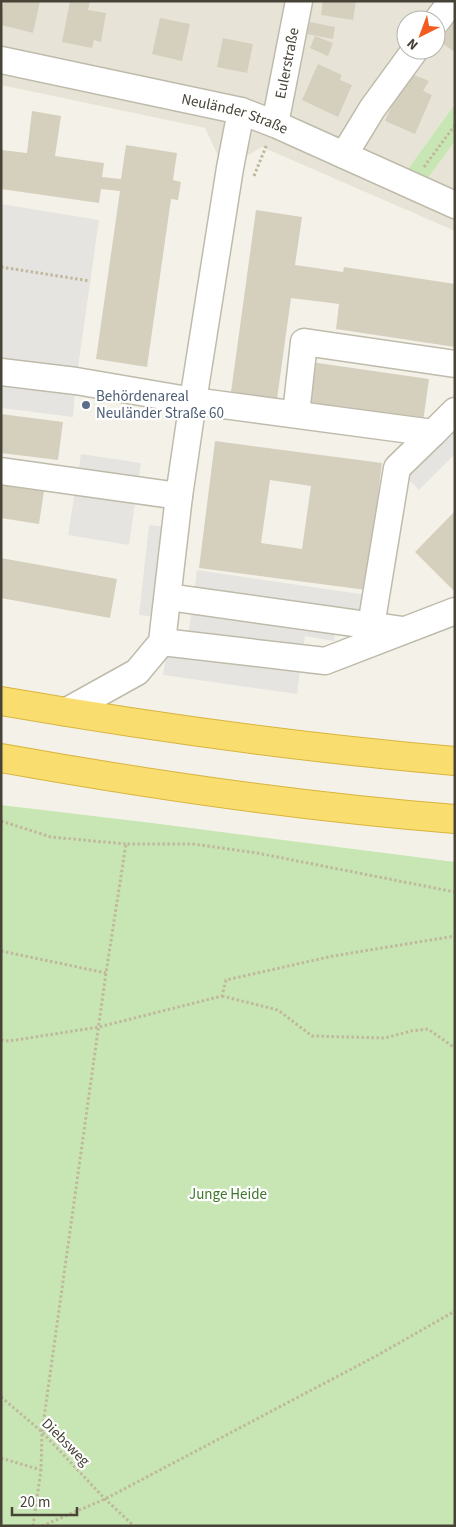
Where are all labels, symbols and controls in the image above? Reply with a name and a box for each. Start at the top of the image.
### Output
north arrow [396,10,446,60]
street label: Eulerstraße [270,26,305,101]
text: N [403,33,423,54]
street label: Neuländer Straße [180,89,291,140]
place label: Behördenareal Neuländer Straße 60 [96,386,224,424]
marker: Behördenareal Neuländer Straße 60 [80,399,92,411]
park label: Junge Heide [189,1184,267,1205]
street label: Diebsweg [37,1414,95,1471]
scale bar [12,1484,78,1516]
text: 20 m [20,1492,50,1513]

